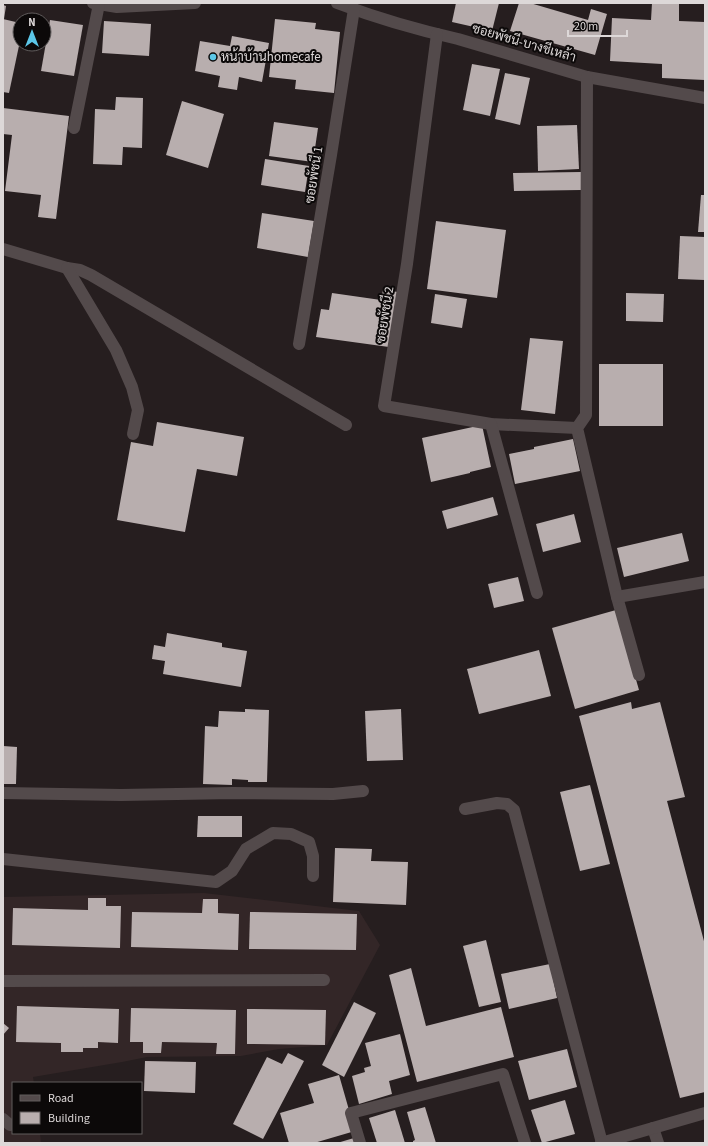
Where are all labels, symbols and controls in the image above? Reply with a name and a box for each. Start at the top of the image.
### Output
north arrow [12,12,52,52]
scale bar [568,12,627,38]
text: N [28,15,36,30]
text: 20 m [574,18,598,35]
street label: ซอยพัชนี-บางชีเหล้า [470,19,578,66]
place label: หน้าบ้านhomecafe [221,47,321,66]
marker: หน้าบ้านhomecafe [208,52,218,62]
street label: ซอยพัชนี 1 [300,145,327,205]
street label: ซอยพัชนี 2 [371,285,398,345]
legend [12,1082,142,1134]
text: Road [48,1090,74,1107]
text: Building [48,1110,90,1127]

